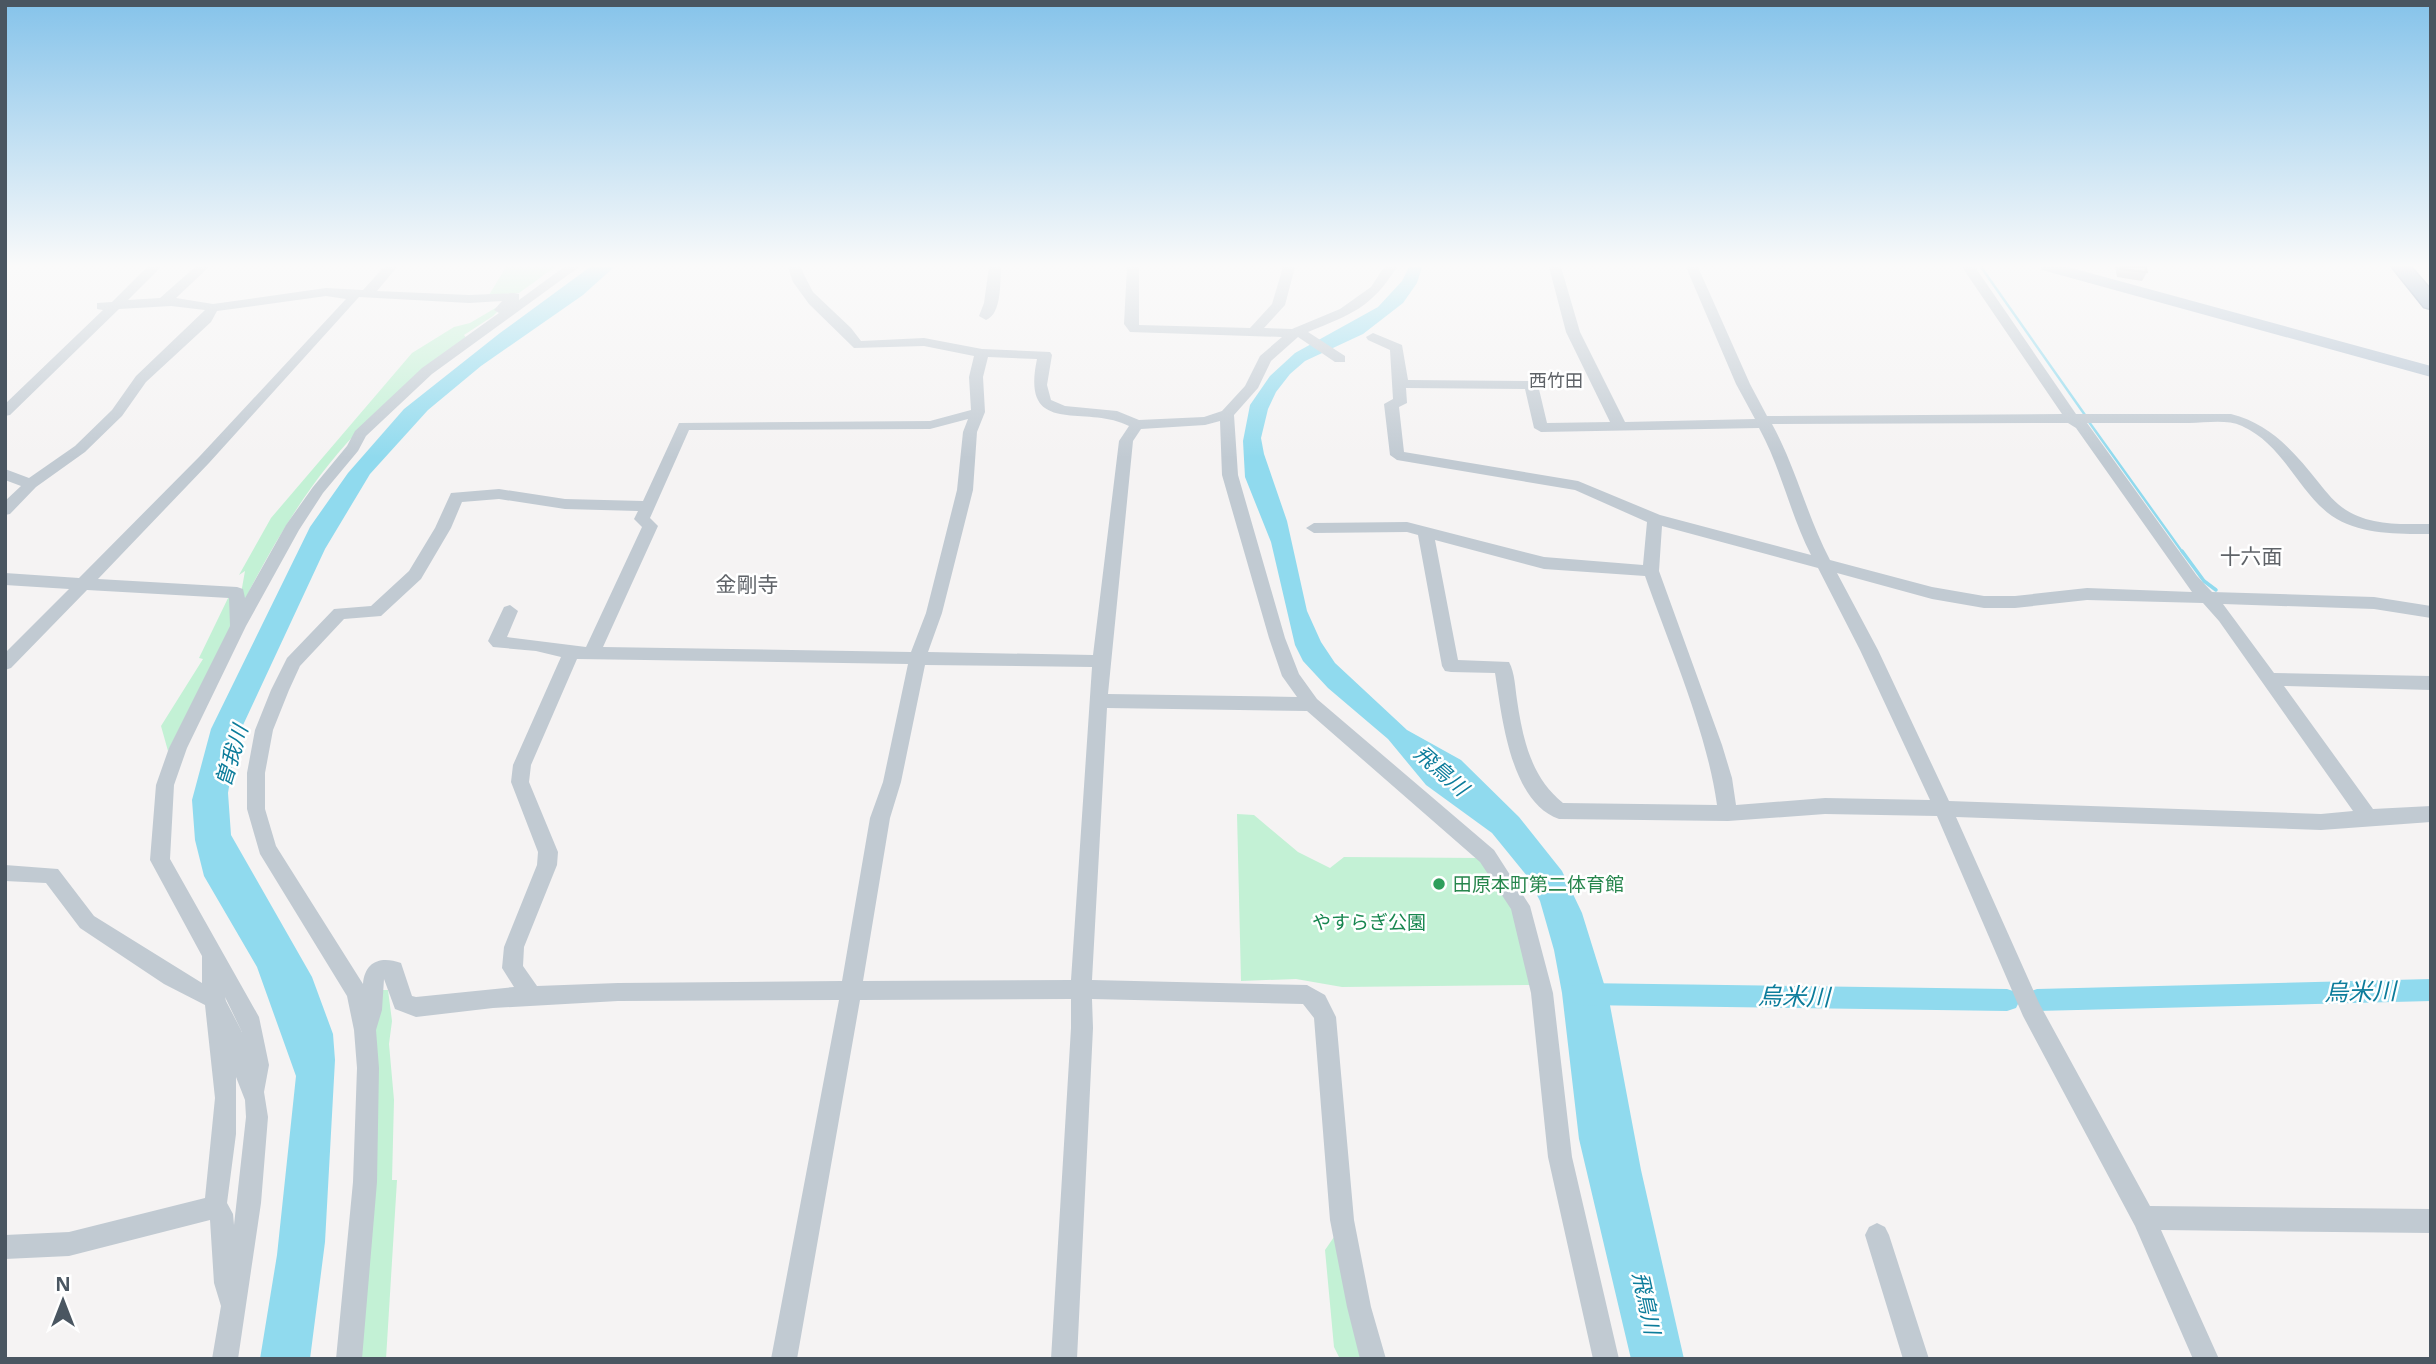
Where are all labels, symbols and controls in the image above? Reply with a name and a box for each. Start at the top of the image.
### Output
district label: 西竹田 [1529,368,1583,392]
district label: 十六面 [2220,542,2283,570]
district label: 金剛寺 [716,570,779,598]
water label: 曽我川 [208,720,254,790]
water label: 飛鳥川 [1409,739,1476,803]
place label: 田原本町第二体育館 [1453,871,1624,897]
marker: 田原本町第二体育館 [1431,876,1447,892]
park label: やすらぎ公園 [1312,909,1426,935]
water label: 烏米川 [2324,973,2399,1008]
water label: 烏米川 [1758,978,1833,1013]
north arrow [28,1266,98,1336]
water label: 飛鳥川 [1627,1269,1668,1338]
text: N [55,1271,71,1297]

